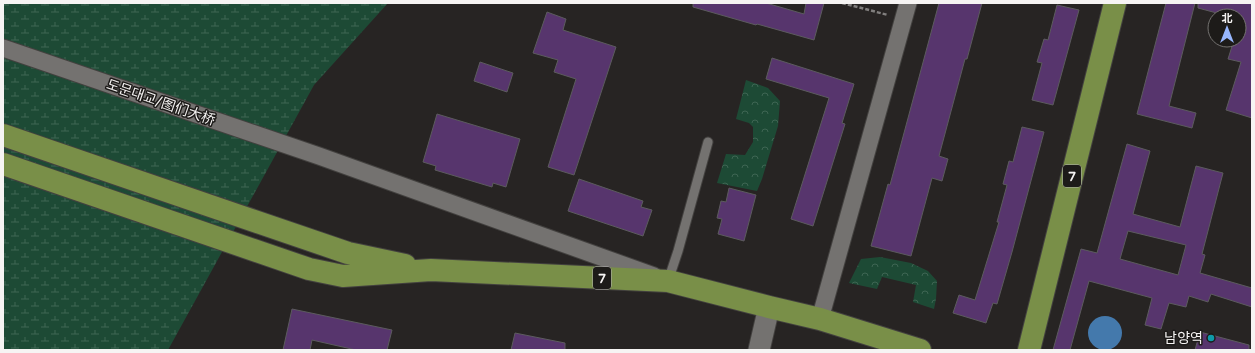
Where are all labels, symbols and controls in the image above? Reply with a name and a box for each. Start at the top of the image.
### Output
north arrow [1207,8,1247,48]
text: 北 [1222,12,1233,25]
street label: 도문대교/图们大桥 [104,76,217,129]
road number: 7 [1063,165,1081,187]
road number: 7 [593,267,611,289]
place label: 남양역 [1164,330,1203,347]
marker: 남양역 [1206,333,1216,343]

